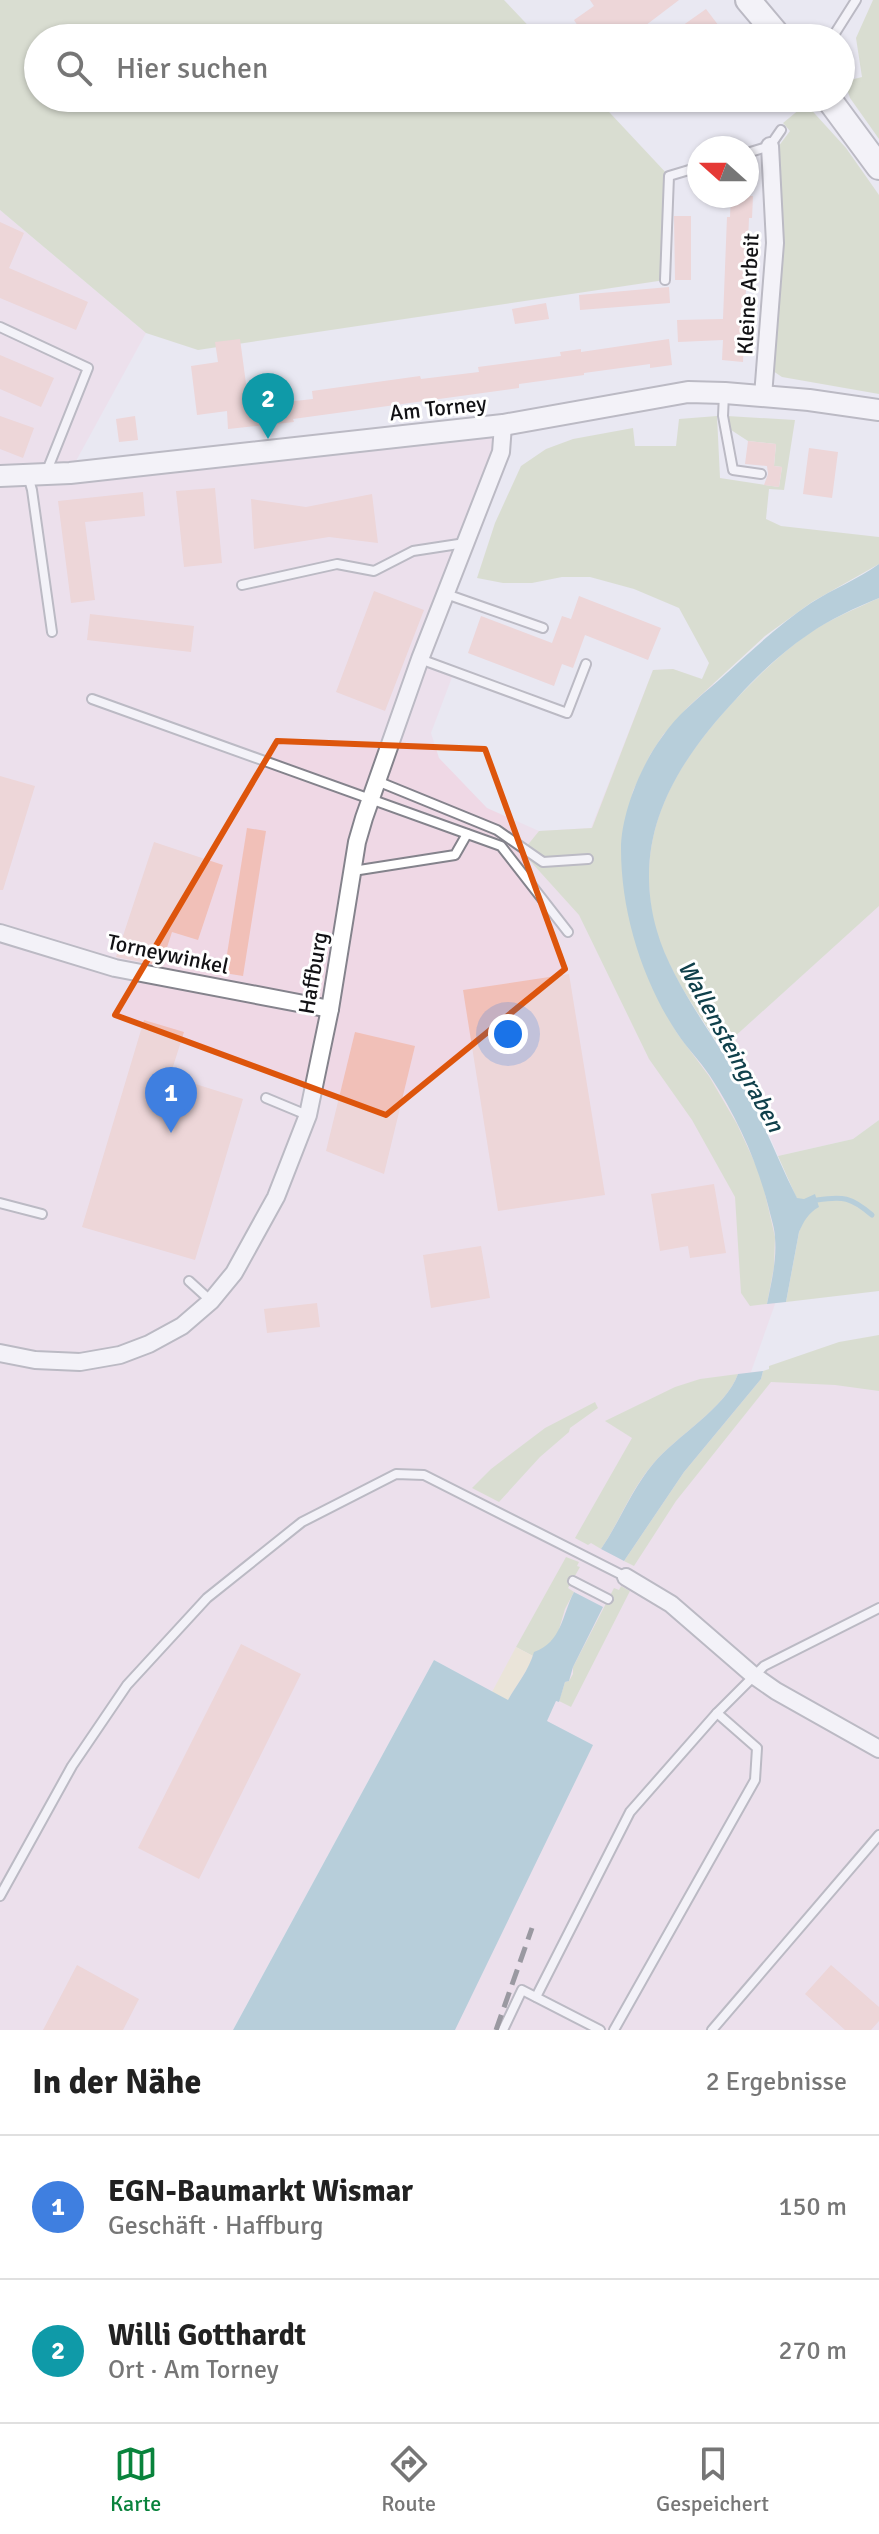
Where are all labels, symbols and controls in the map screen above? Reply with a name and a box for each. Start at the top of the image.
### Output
search box [24,24,855,112]
icon: search [52,46,96,90]
text: Hier suchen [116,50,268,87]
north arrow [687,136,759,208]
street label: Kleine Arbeit [731,232,765,356]
pin: 2 [242,373,294,439]
street label: Am Torney [388,389,489,427]
street label: Torneywinkel [105,928,231,980]
street label: Haffburg [292,930,334,1016]
water label: Wallensteingraben [671,955,791,1138]
your location [488,1014,528,1054]
pin: 1 [145,1067,197,1133]
text: In der Nähe [32,2061,201,2103]
text: 2 Ergebnisse [706,2066,847,2098]
text: EGN-Baumarkt Wismar [108,2173,413,2210]
text: 1 [51,2191,65,2223]
text: 150 m [778,2191,847,2223]
text: Geschäft · Haffburg [108,2210,323,2242]
text: Willi Gotthardt [108,2317,306,2354]
text: 2 [51,2335,65,2367]
text: 270 m [778,2335,847,2367]
text: Ort · Am Torney [108,2354,279,2386]
tab: Karte [110,2442,161,2517]
tab: Route [381,2442,436,2517]
tab: Gespeichert [656,2442,769,2517]

